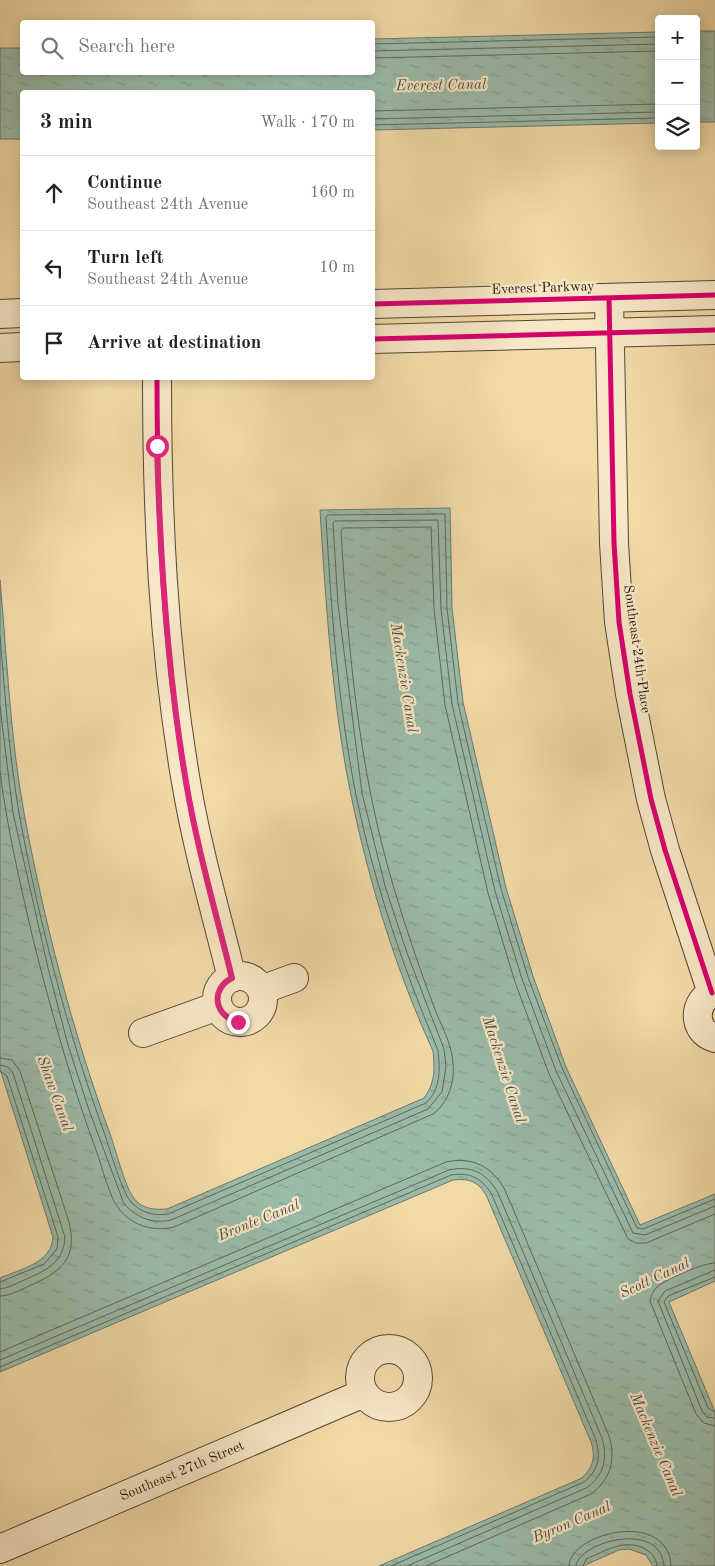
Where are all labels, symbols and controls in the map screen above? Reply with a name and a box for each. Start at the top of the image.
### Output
map controls [655,15,700,150]
button: + [655,15,700,60]
search box [20,20,375,75]
icon: search [38,34,66,62]
text: Search here [78,38,175,57]
button: − [655,60,700,105]
water label: Everest Canal [395,78,487,94]
button: layers [655,105,700,150]
text: 3 min [40,112,93,133]
text: Walk · 170 m [260,115,355,131]
text: Continue [87,174,162,193]
icon: ahead [40,179,68,207]
text: 160 m [310,185,355,201]
text: Southeast 24th Avenue [87,197,248,213]
text: Turn left [87,249,164,268]
icon: left [40,254,68,282]
text: 10 m [319,260,355,276]
text: Southeast 24th Avenue [87,272,248,288]
street label: Everest Parkway [491,279,595,297]
icon: arrive [40,329,68,357]
text: Arrive at destination [87,334,261,353]
route start [146,435,169,458]
street label: Southeast 24th Place [621,584,653,714]
water label: Mackenzie Canal [387,621,419,735]
route end [227,1011,250,1034]
water label: Mackenzie Canal [478,1014,527,1126]
water label: Shaw Canal [33,1054,75,1134]
water label: Bronte Canal [215,1198,303,1245]
water label: Scott Canal [618,1256,693,1302]
water label: Mackenzie Canal [626,1390,684,1500]
street label: Southeast 27th Street [118,1438,246,1504]
water label: Byron Canal [530,1500,614,1547]

